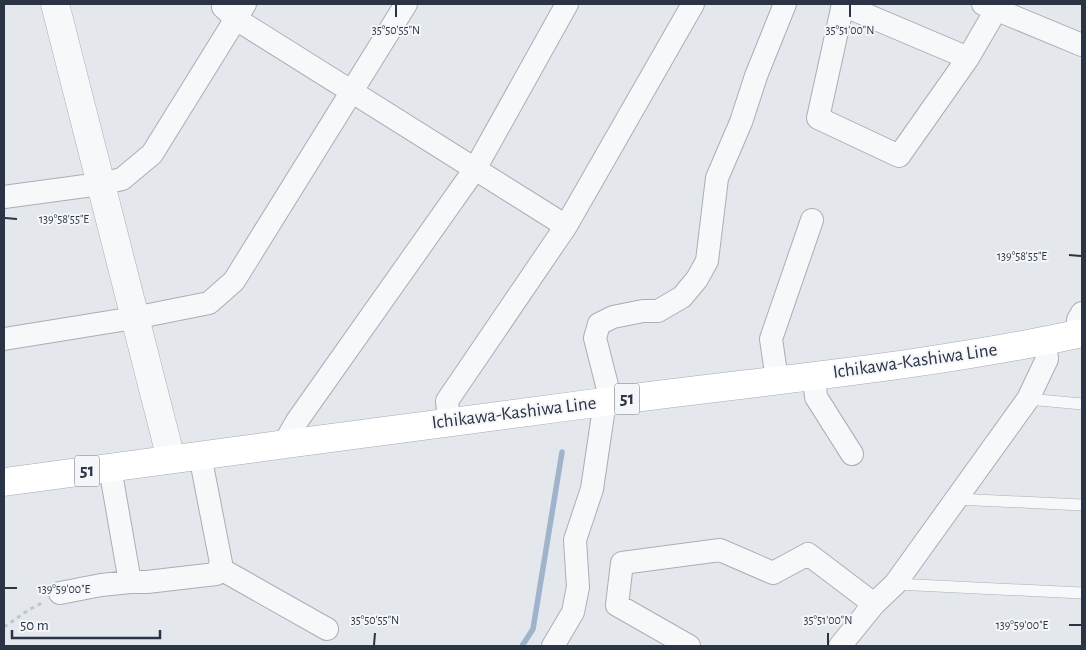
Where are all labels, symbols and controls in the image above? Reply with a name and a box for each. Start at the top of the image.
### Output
text: 35°50'55"N [372,24,420,36]
text: 35°51'00"N [826,24,874,36]
text: 139°58'55"E [39,213,89,225]
text: 139°58'55"E [997,250,1047,262]
street label: Ichikawa-Kashiwa Line [832,340,998,382]
road number: 51 [614,384,640,414]
street label: Ichikawa-Kashiwa Line [431,393,597,433]
road number: 51 [74,456,100,486]
text: 139°59'00"E [38,583,91,595]
scale bar [12,608,160,640]
text: 35°50'55"N [351,614,399,626]
text: 35°51'00"N [804,614,852,626]
text: 50 m [20,618,49,633]
text: 139°59'00"E [996,619,1049,631]

